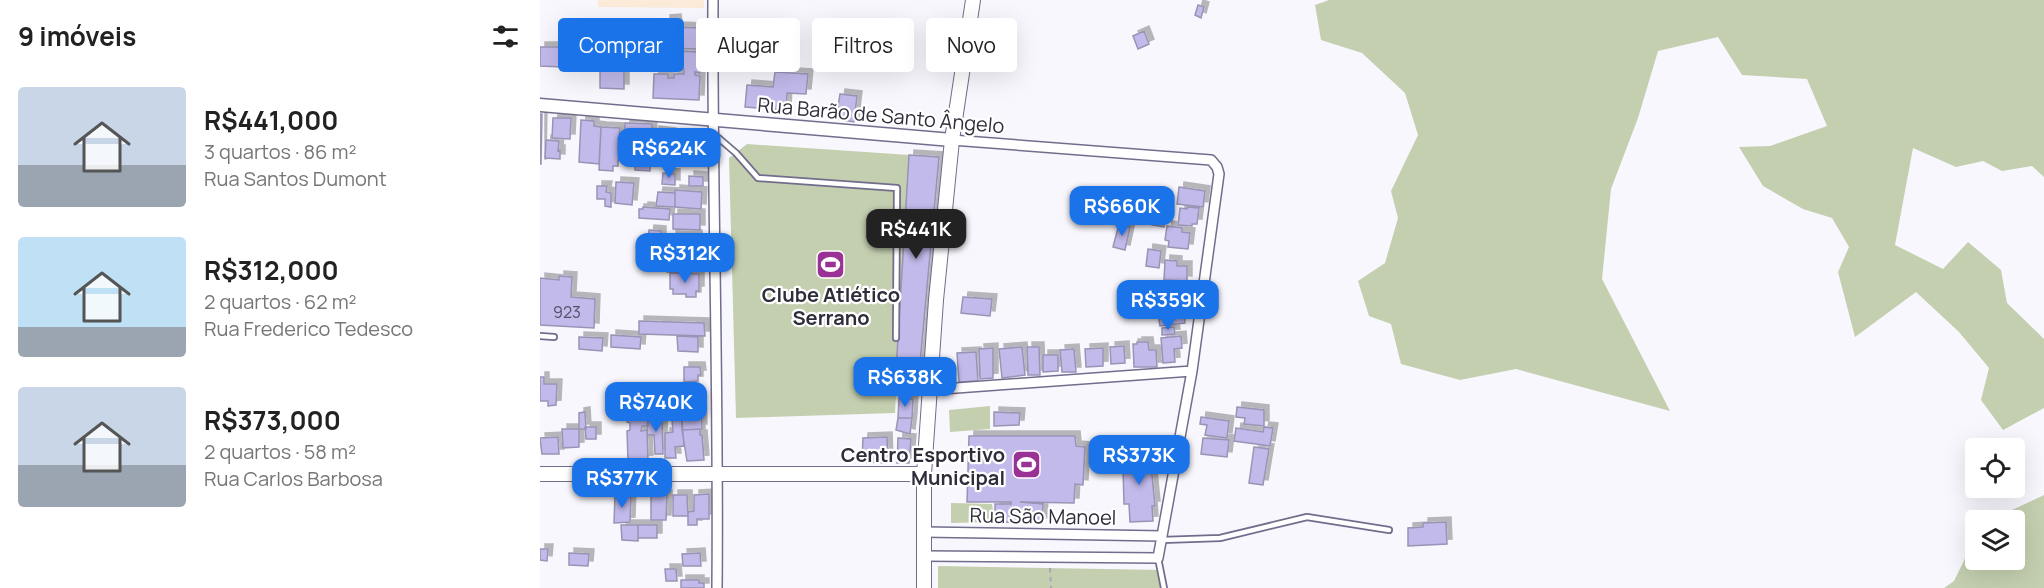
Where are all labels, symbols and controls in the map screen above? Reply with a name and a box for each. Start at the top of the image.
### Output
text: 9 imóveis [18,18,136,54]
chip: Comprar [558,18,684,72]
chip: Alugar [696,18,800,72]
chip: Filtros [812,18,914,72]
chip: Novo [926,18,1017,72]
icon: filters [489,20,522,53]
street label: Rua Barão de Santo Ângelo [756,91,1006,139]
text: R$441,000 [204,102,338,138]
icon: home [66,111,138,183]
pin: R$624K [620,128,718,179]
text: R$624K [632,134,706,161]
text: 3 quartos · 86 m² [204,138,356,165]
text: Rua Santos Dumont [204,165,387,192]
pin: R$660K [1073,186,1171,237]
text: R$660K [1084,192,1160,219]
pin: R$441K [867,209,965,260]
text: R$441K [880,215,952,242]
pin: R$312K [636,233,734,284]
text: R$312K [650,239,721,266]
sports icon: Clube Atlético Serrano [815,248,847,280]
text: R$312,000 [204,252,339,288]
icon: home [66,261,138,333]
pin: R$359K [1119,280,1217,331]
place label: Clube Atlético Serrano [762,281,900,331]
text: R$359K [1131,286,1205,313]
text: 2 quartos · 62 m² [204,288,357,315]
house number: 923 [553,301,581,323]
text: Rua Frederico Tedesco [204,315,413,342]
pin: R$638K [856,357,954,408]
text: R$638K [867,363,943,390]
pin: R$740K [607,382,705,433]
text: R$740K [619,388,693,415]
text: R$373,000 [204,402,341,438]
icon: home [66,411,138,483]
pin: R$373K [1090,435,1188,486]
text: 2 quartos · 58 m² [204,438,356,465]
map controls [1965,438,2025,570]
button: locate [1965,438,2025,498]
place label: Centro Esportivo Municipal [841,441,1005,491]
text: R$373K [1103,441,1175,468]
sports icon: Centro Esportivo Municipal [1010,449,1042,481]
pin: R$377K [573,458,671,509]
text: R$377K [586,464,658,491]
text: Rua Carlos Barbosa [204,465,383,492]
street label: Rua São Manoel [969,501,1117,531]
button: layers [1965,510,2025,570]

